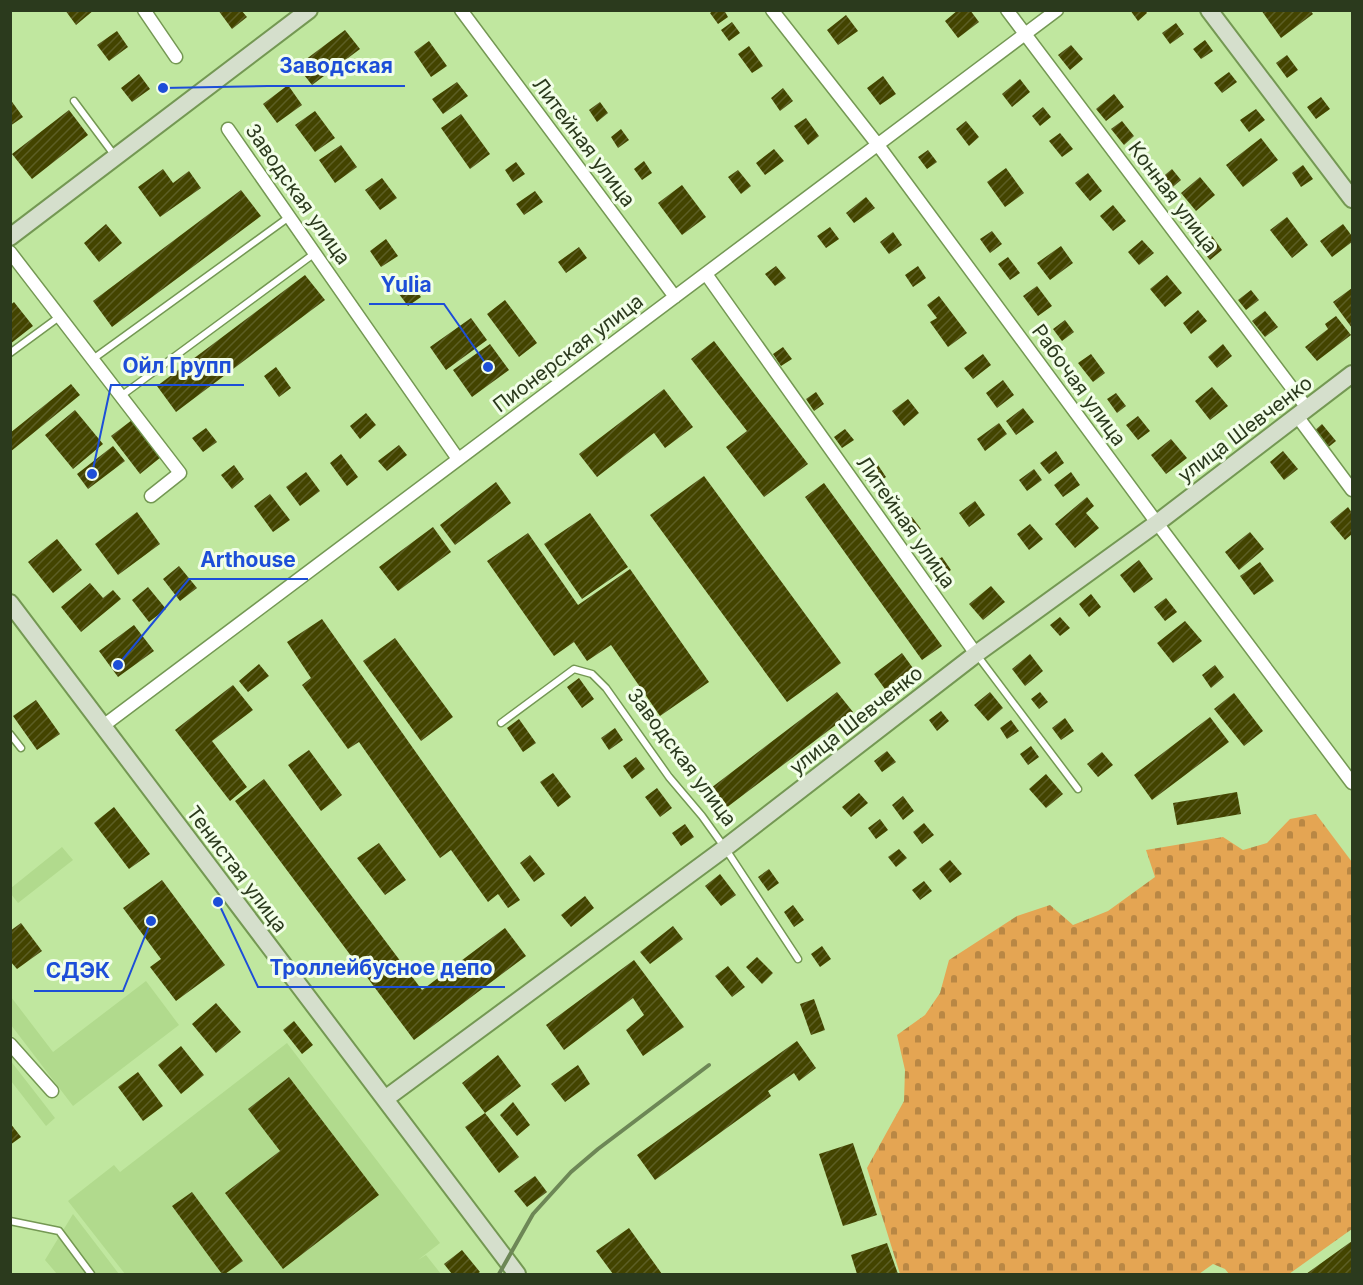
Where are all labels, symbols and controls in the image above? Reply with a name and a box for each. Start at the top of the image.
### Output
callout: Заводская [268,47,405,86]
text: Заводская [279,53,393,78]
street label: Литейная улица [528,73,640,211]
street label: Заводская улица [240,119,356,269]
street label: Конная улица [1123,137,1223,257]
callout: Yulia [369,265,444,304]
text: Yulia [380,272,432,297]
street label: Пионерская улица [488,289,648,417]
street label: Рабочая улица [1027,320,1131,450]
callout: Ойл Групп [111,346,244,385]
text: Ойл Групп [122,353,232,378]
street label: улица Шевченко [1173,371,1317,487]
street label: Литейная улица [851,451,961,593]
callout: Arthouse [189,540,308,579]
text: Arthouse [200,547,296,572]
street label: улица Шевченко [785,661,927,779]
street label: Заводская улица [622,683,742,831]
street label: Тенистая улица [182,801,292,937]
callout: Троллейбусное депо [258,948,505,987]
callout: СДЭК [34,952,123,991]
text: Троллейбусное депо [269,955,493,980]
text: СДЭК [46,958,110,983]

